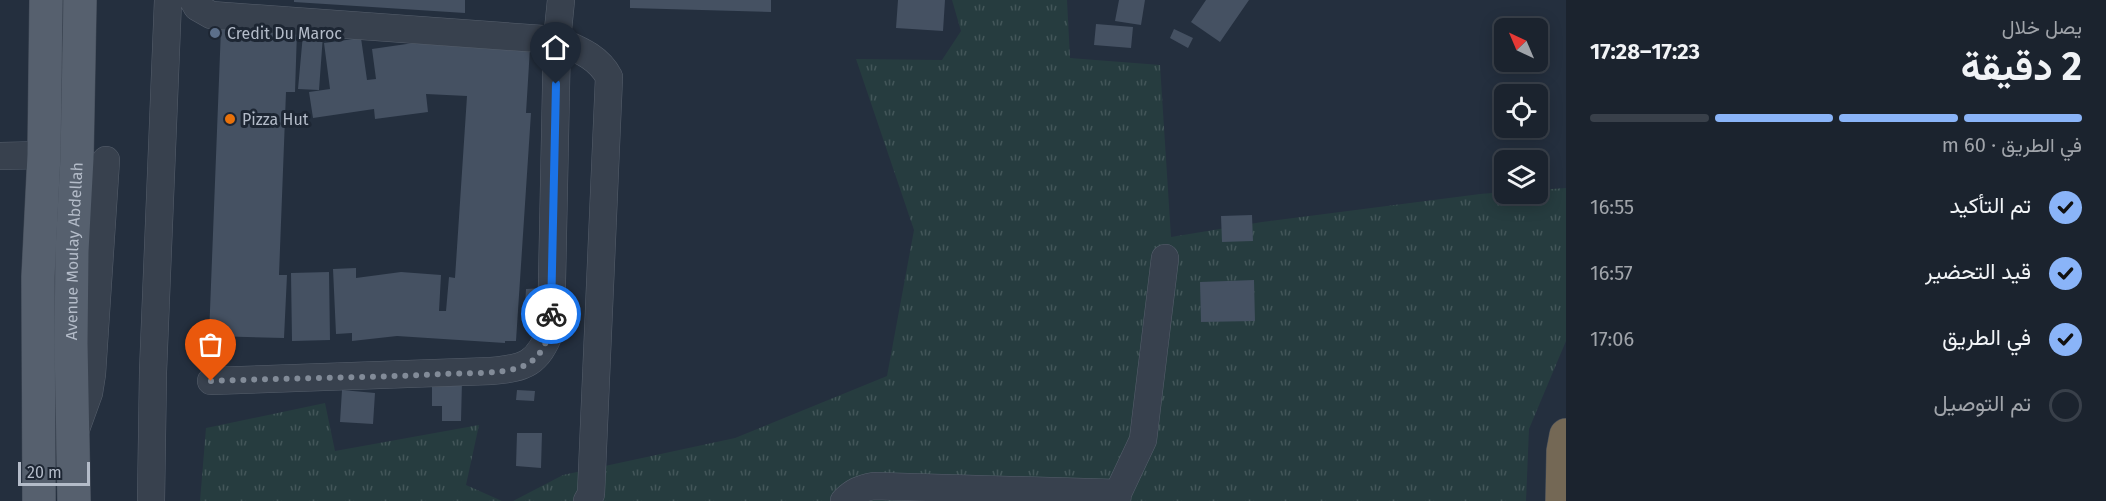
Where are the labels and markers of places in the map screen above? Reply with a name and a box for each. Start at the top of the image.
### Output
pin [530,22,581,84]
place label: Credit Du Maroc [227,24,342,43]
marker: Credit Du Maroc [208,26,222,40]
place label: Pizza Hut [242,110,309,129]
marker: Pizza Hut [223,112,237,126]
pin [185,319,236,381]

